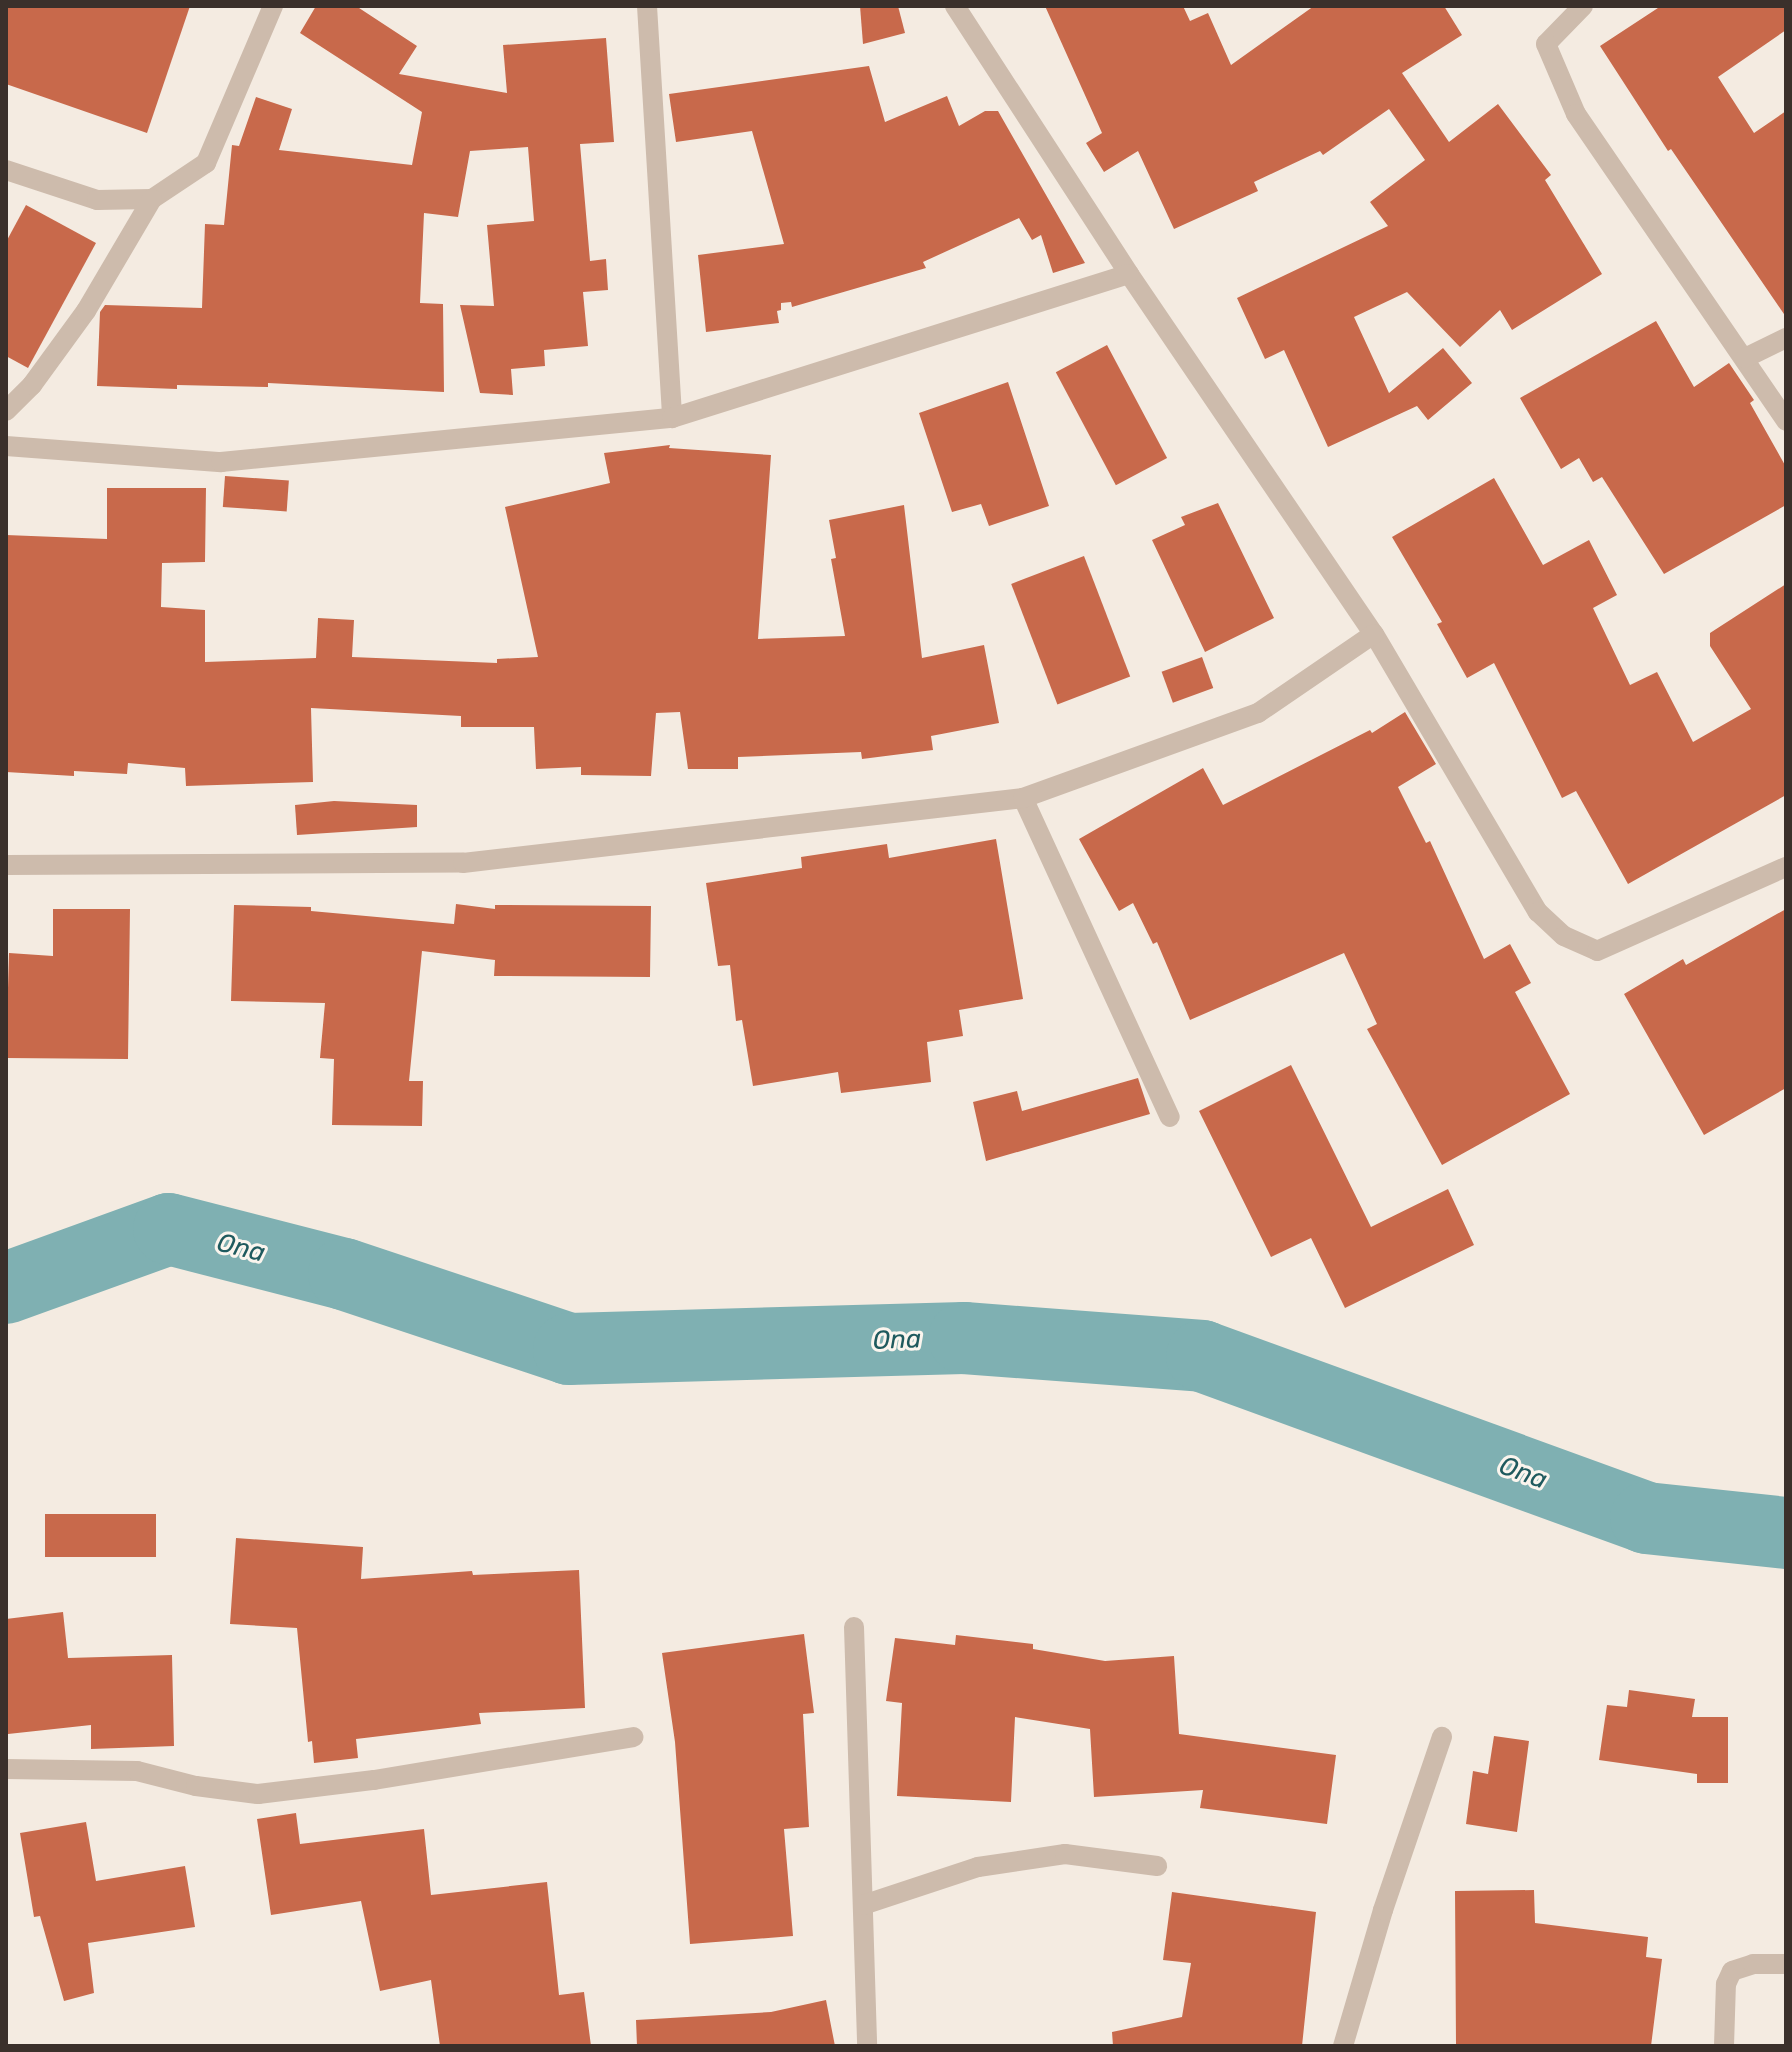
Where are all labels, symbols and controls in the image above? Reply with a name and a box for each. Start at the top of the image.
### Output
water label: Ona [214,1227,268,1269]
water label: Ona [872,1324,922,1356]
water label: Ona [1495,1450,1551,1496]

